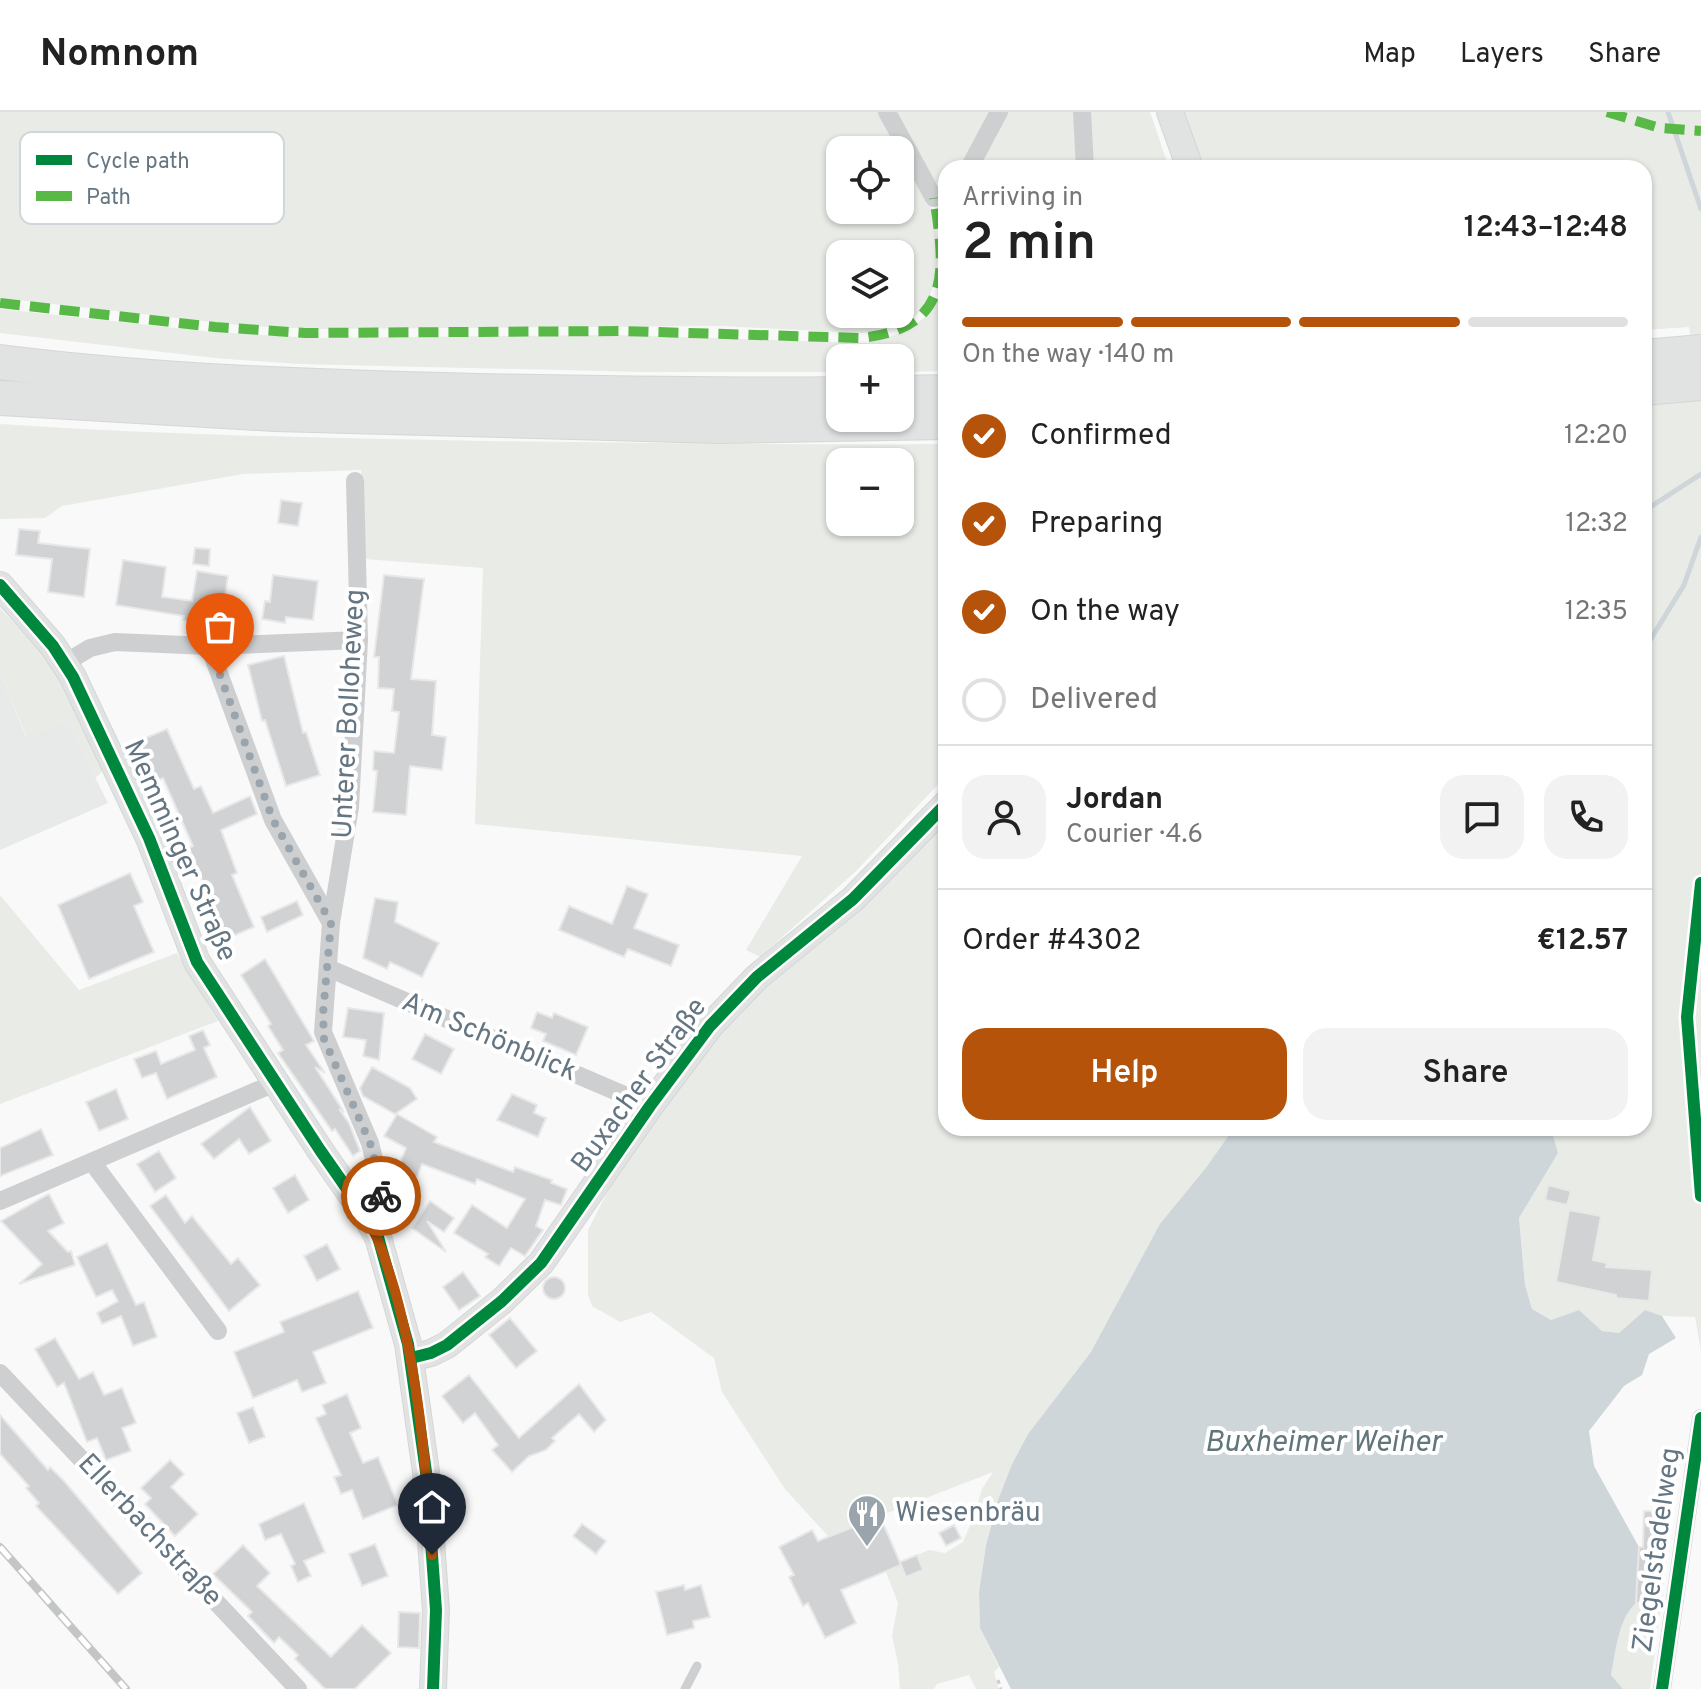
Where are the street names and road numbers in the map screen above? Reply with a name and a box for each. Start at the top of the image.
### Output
street label: Unterer Bolloheweg [325,588,375,840]
street label: Memminger Straße [114,735,244,967]
street label: Am Schönblick [396,985,582,1091]
street label: Buxacher Straße [564,991,716,1181]
street label: Ziegelstadelweg [1626,1445,1690,1655]
street label: Ellerbachstraße [69,1447,229,1615]

